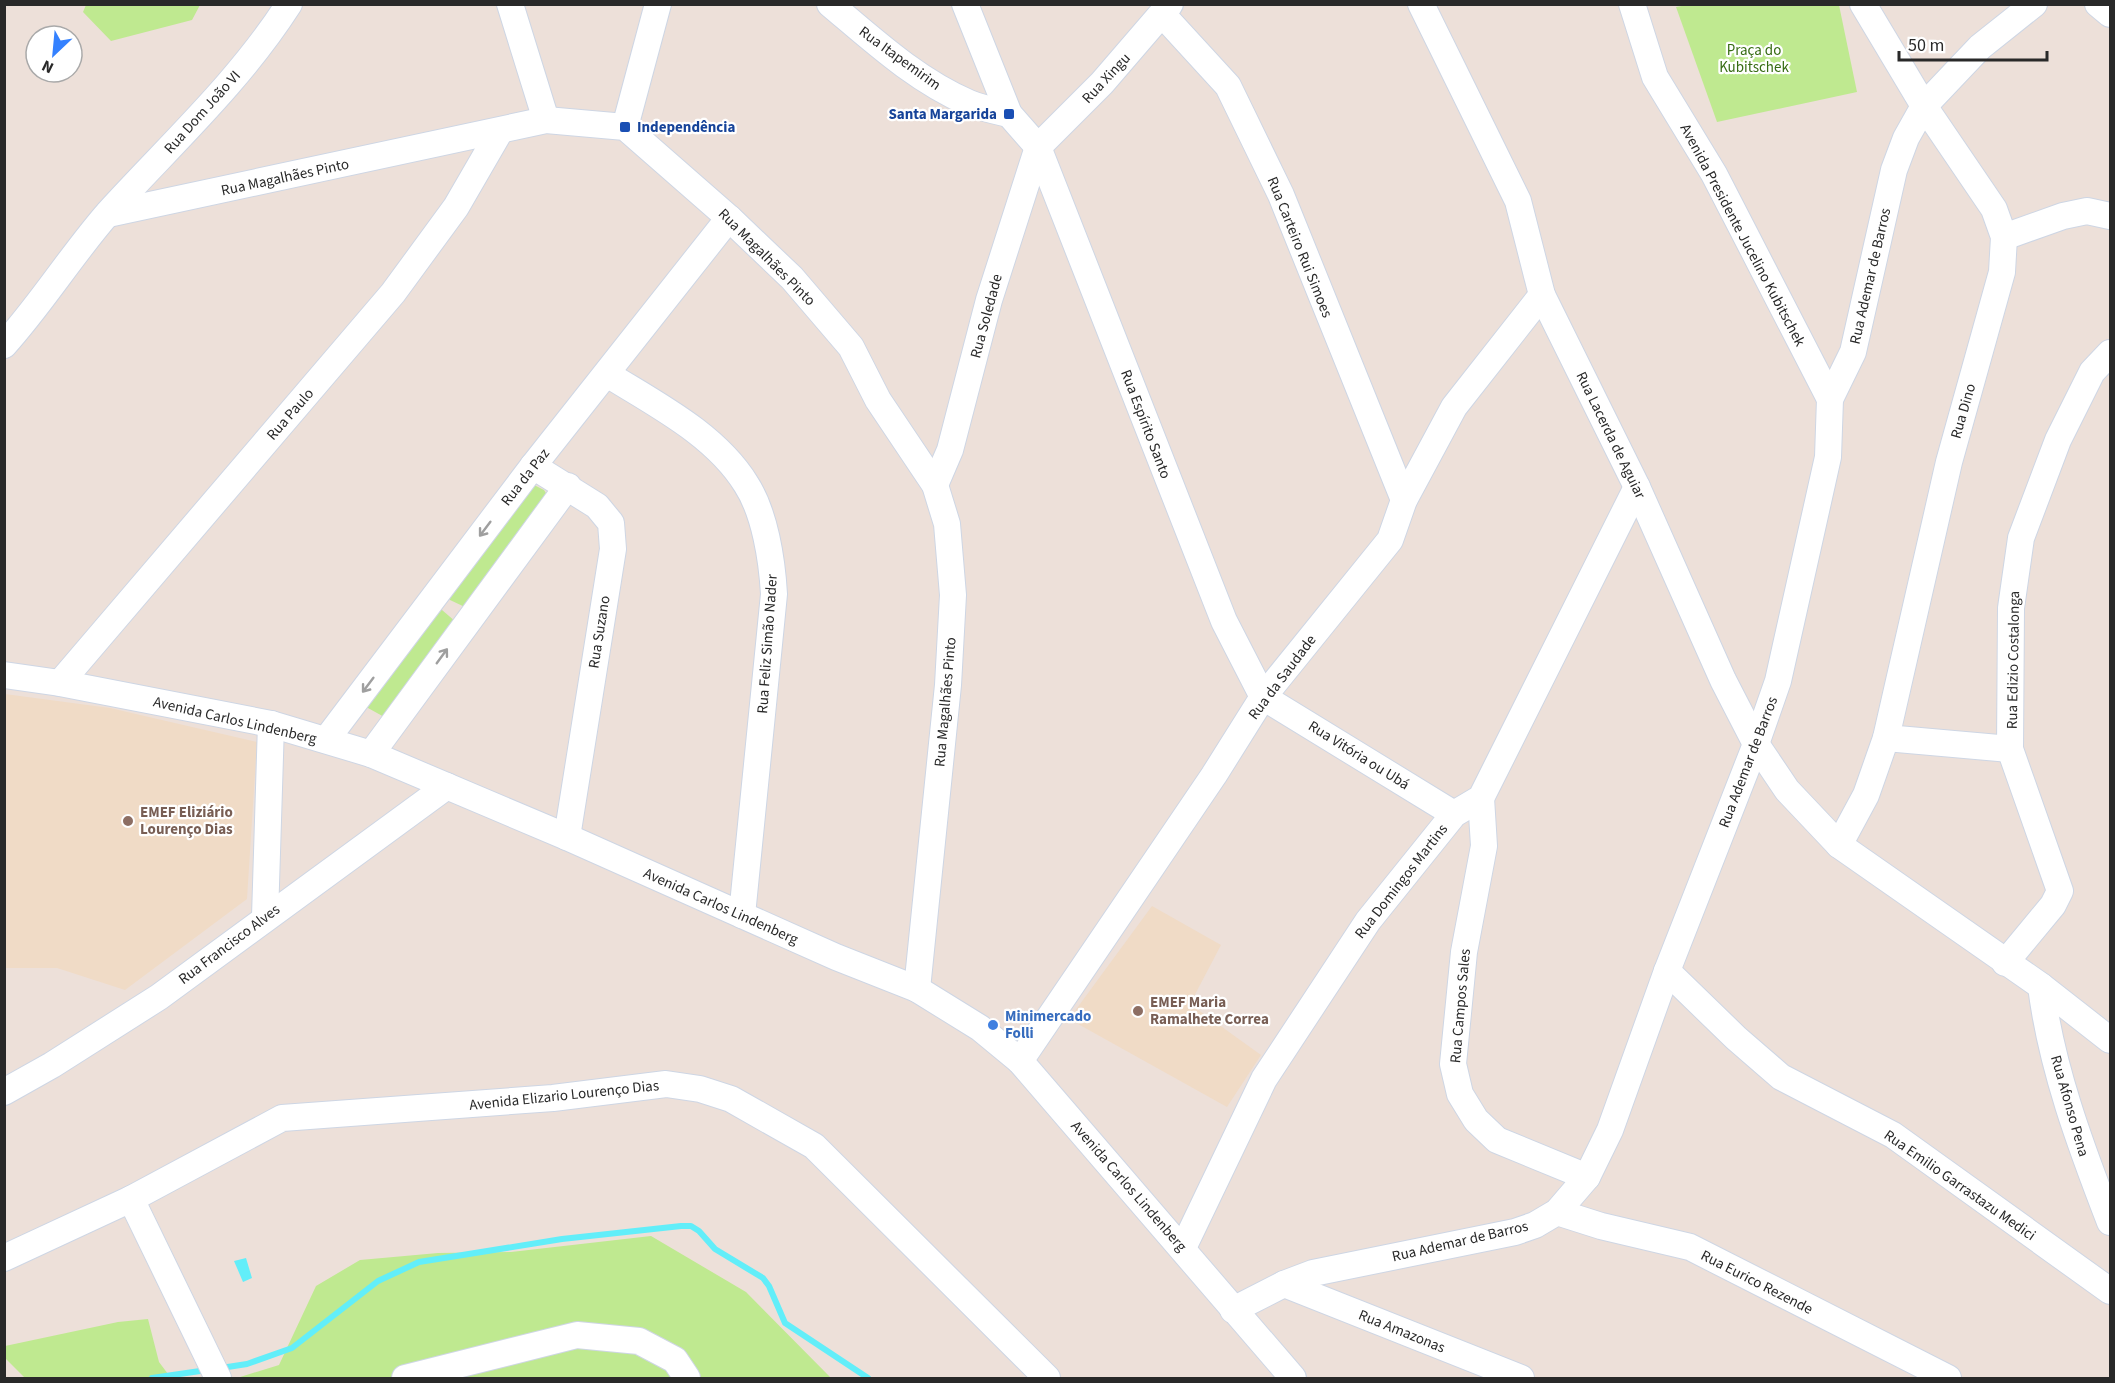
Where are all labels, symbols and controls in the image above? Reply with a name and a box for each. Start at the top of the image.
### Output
street label: Rua Itapemirim [854,21,945,95]
north arrow [24,24,84,84]
scale bar [1899,24,2048,62]
text: 50 m [1908,33,1944,58]
park label: Praça do Kubitschek [1719,40,1789,78]
street label: Rua Xingu [1077,48,1135,108]
text: N [38,54,57,79]
street label: Rua Dom João VI [159,66,245,159]
place label: Santa Margarida [888,104,997,125]
marker: Santa Margarida [1002,107,1016,121]
place label: Independência [637,117,736,138]
marker: Independência [618,120,632,134]
street label: Avenida Presidente Jucelino Kubitschek [1675,120,1811,351]
street label: Rua Magalhães Pinto [219,154,351,201]
street label: Rua Carteiro Rui Simoes [1262,174,1337,321]
street label: Rua Magalhães Pinto [713,204,820,311]
street label: Rua Ademar de Barros [1845,206,1896,346]
street label: Rua Soledade [965,272,1008,361]
street label: Rua Espírito Santo [1115,367,1176,482]
street label: Rua Lacerda de Aguiar [1571,368,1651,503]
street label: Rua Dino [1946,381,1981,441]
street label: Rua Paulo [262,384,319,445]
street label: Rua da Paz [496,444,555,511]
one-way arrow [479,521,492,537]
street label: Rua Feliz Simão Nader [752,573,783,715]
street label: Rua Edizio Costalonga [2002,591,2025,729]
street label: Rua Suzano [583,594,616,670]
street label: Rua da Saudade [1243,630,1321,724]
street label: Rua Magalhães Pinto [929,636,962,768]
one-way arrow [436,648,448,664]
one-way arrow [361,676,374,692]
street label: Avenida Carlos Lindenberg [151,691,319,750]
street label: Rua Ademar de Barros [1714,693,1783,831]
street label: Rua Vitória ou Ubá [1304,716,1413,795]
place label: EMEF Eliziário Lourenço Dias [140,802,233,840]
marker: EMEF Eliziário Lourenço Dias [121,814,135,828]
street label: Rua Domingos Martins [1350,819,1453,943]
street label: Avenida Carlos Lindenberg [640,863,802,950]
street label: Rua Francisco Alves [174,899,284,990]
street label: Rua Campos Sales [1445,948,1476,1064]
place label: EMEF Maria Ramalhete Correa [1150,992,1269,1030]
marker: EMEF Maria Ramalhete Correa [1131,1004,1145,1018]
place label: Minimercado Folli [1005,1006,1091,1044]
marker: Minimercado Folli [986,1018,1000,1032]
street label: Rua Afonso Pena [2045,1053,2094,1159]
street label: Avenida Elizario Lourenço Dias [468,1075,660,1116]
street label: Avenida Carlos Lindenberg [1066,1116,1192,1257]
street label: Rua Emilio Garrastazu Medici [1880,1125,2040,1246]
street label: Rua Ademar de Barros [1390,1216,1530,1267]
street label: Rua Eurico Rezende [1697,1245,1816,1320]
street label: Rua Amazonas [1355,1305,1448,1358]

